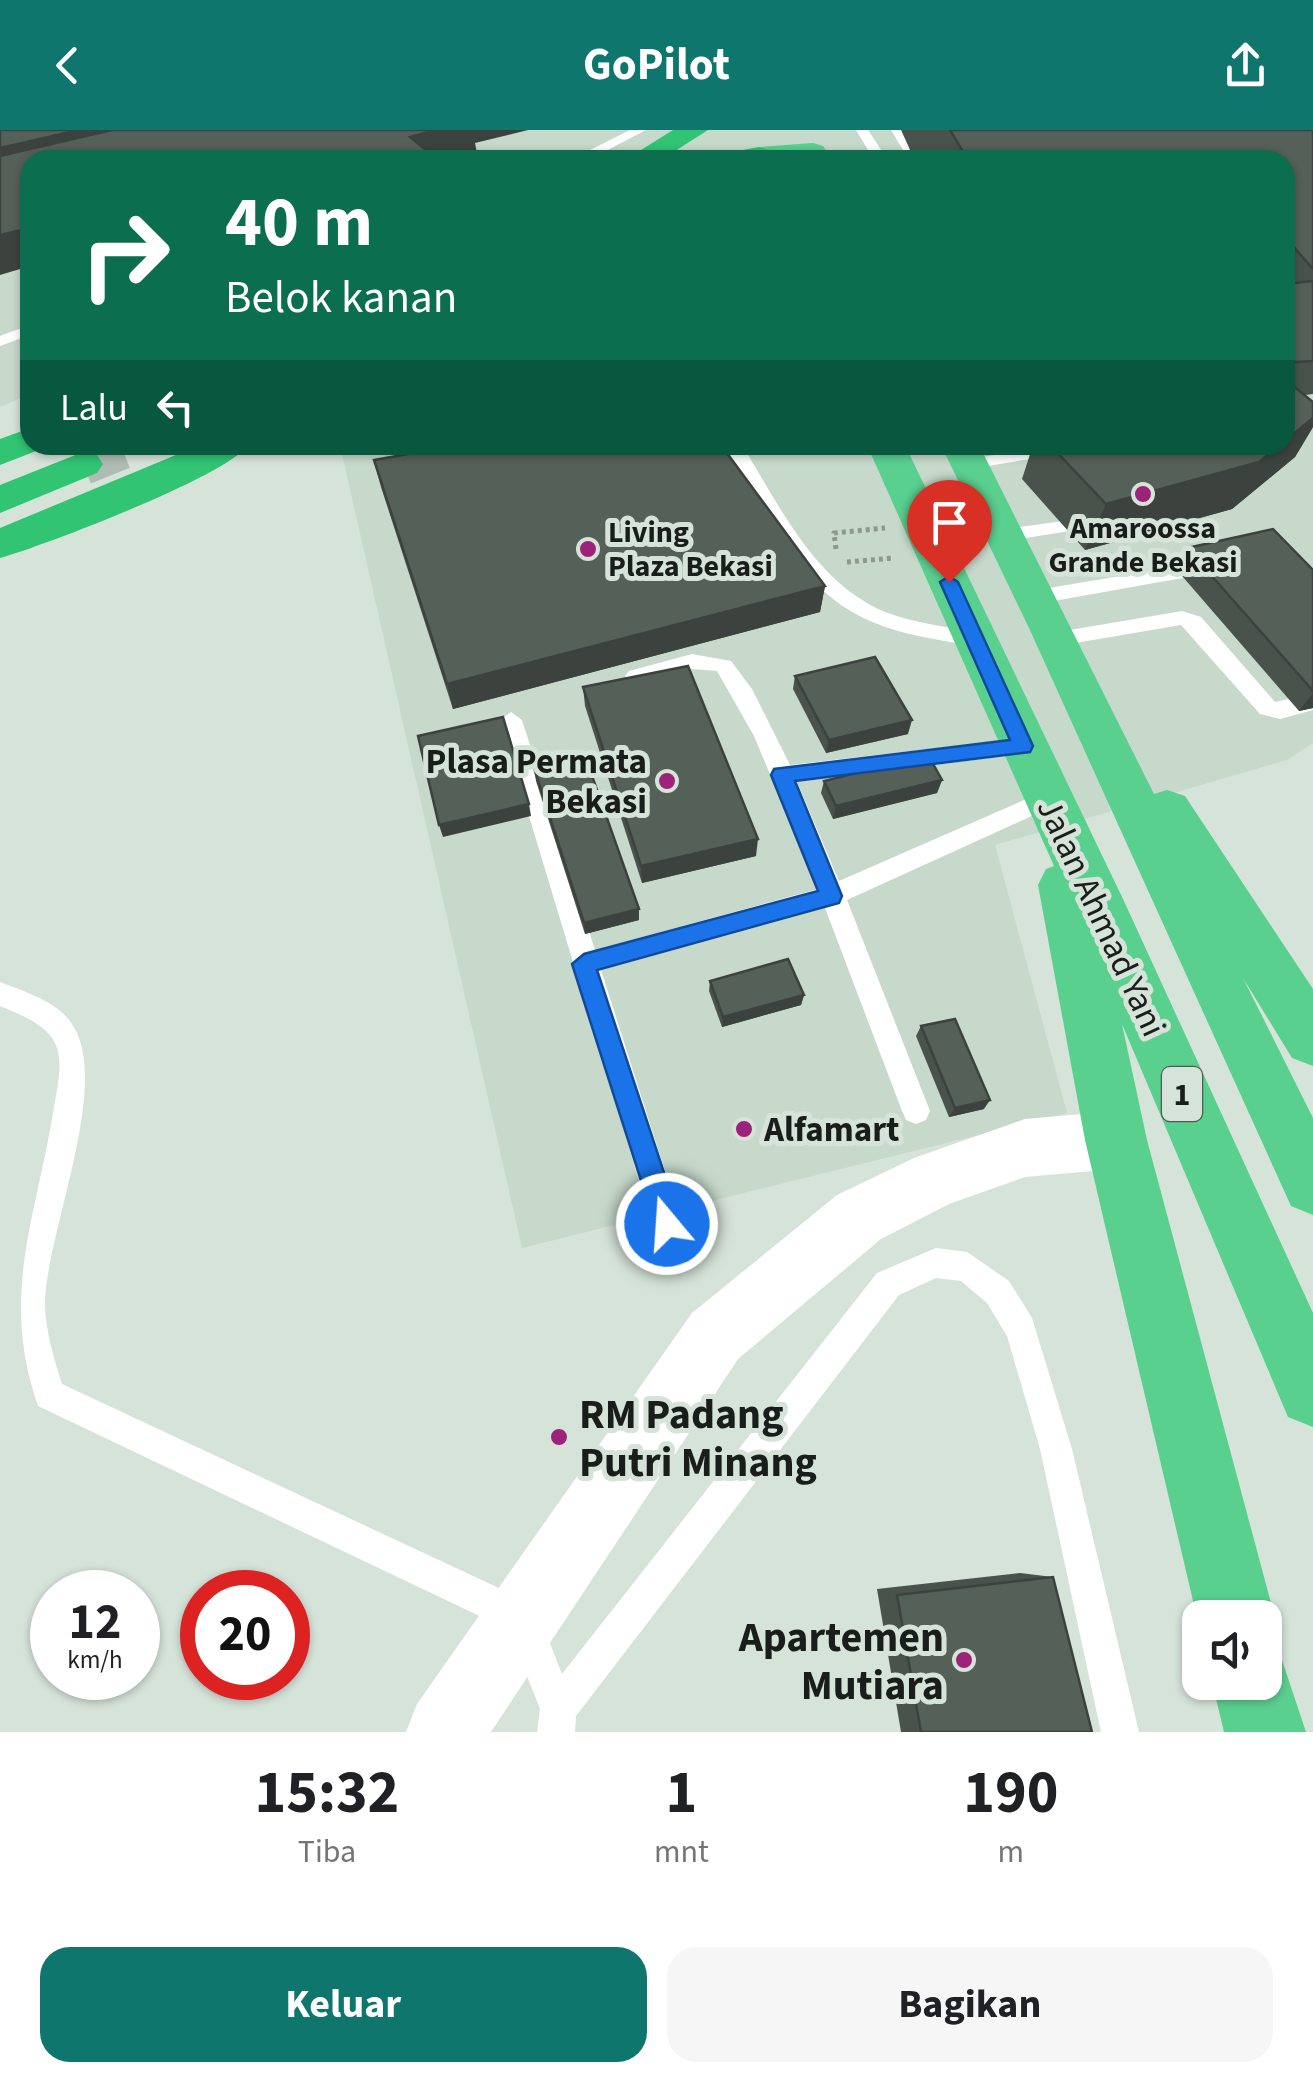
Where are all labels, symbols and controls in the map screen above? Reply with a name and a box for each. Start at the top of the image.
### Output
text: GoPilot [583,33,730,97]
icon: back [40,38,95,93]
icon: share [1218,38,1273,93]
text: 40 m [225,173,373,273]
icon: right [60,190,190,320]
text: Belok kanan [225,266,457,330]
icon: left [148,380,203,435]
text: Lalu [60,381,128,435]
pin [907,480,992,583]
marker: Amaroossa Grande Bekasi [1132,483,1154,505]
icon: arrive [922,495,977,550]
place label: Amaroossa Grande Bekasi [1048,507,1238,584]
place label: Living Plaza Bekasi [608,511,773,588]
marker: Living Plaza Bekasi [577,538,599,560]
place label: Plasa Permata Bekasi [426,737,647,827]
marker: Plasa Permata Bekasi [656,770,678,792]
street label: Jalan Ahmad Yani [1024,790,1178,1045]
road number: 1 [1162,1067,1202,1121]
place label: Alfamart [763,1105,900,1155]
marker: Alfamart [733,1118,755,1140]
position arrow [615,1172,719,1276]
place label: RM Padang Putri Minang [579,1385,817,1493]
marker: RM Padang Putri Minang [548,1426,570,1448]
speed limit sign: 20 [180,1570,310,1700]
text: 12 [69,1587,121,1658]
map controls [1182,1600,1282,1700]
button: sound [1182,1600,1282,1700]
place label: Apartemen Mutiara [738,1608,944,1716]
text: km/h [67,1642,123,1678]
marker: Apartemen Mutiara [953,1649,975,1671]
text: 15:32 [255,1751,399,1836]
text: 1 [665,1751,697,1836]
text: 190 [963,1751,1058,1836]
text: Tiba [298,1829,356,1875]
text: mnt [654,1829,709,1875]
text: m [998,1829,1024,1875]
button: Keluar [40,1947,647,2062]
button: Bagikan [667,1947,1273,2062]

